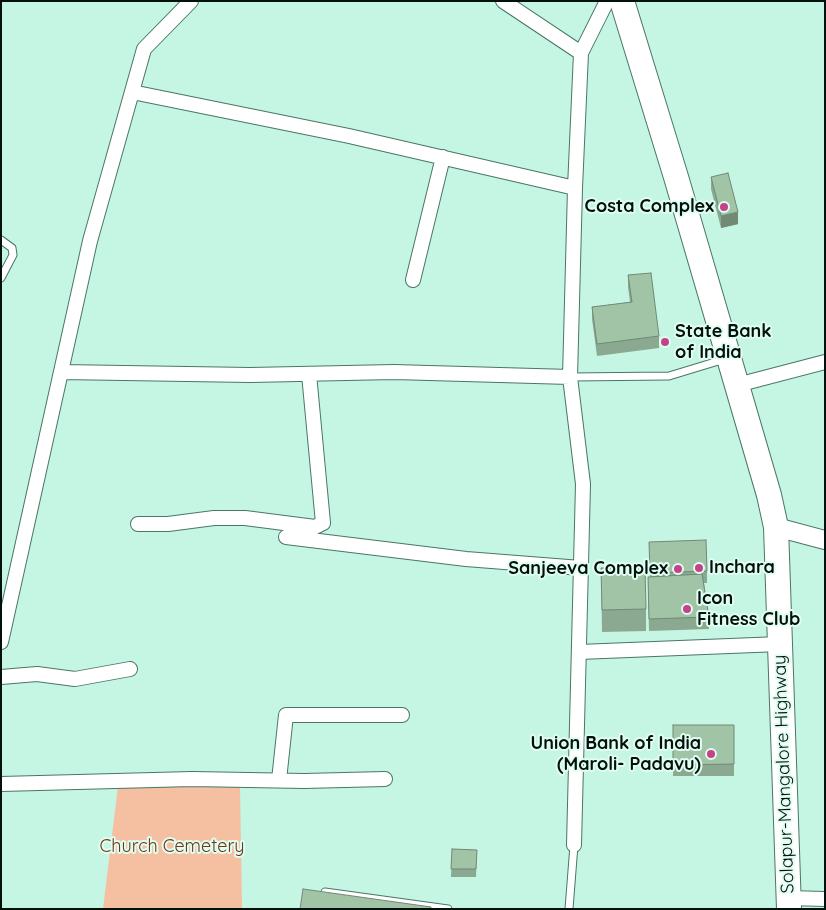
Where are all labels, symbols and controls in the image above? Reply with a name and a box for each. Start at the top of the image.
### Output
place label: Costa Complex [585,196,714,218]
marker: Costa Complex [718,201,730,213]
place label: State Bank of India [675,321,771,364]
marker: State Bank of India [659,336,671,348]
place label: Inchara [709,557,775,579]
place label: Sanjeeva Complex [508,558,668,580]
marker: Inchara [693,562,705,574]
marker: Sanjeeva Complex [672,563,684,575]
place label: Icon Fitness Club [697,588,800,630]
marker: Icon Fitness Club [681,603,693,615]
street label: Solapur-Mangalore Highway [769,654,799,894]
place label: Union Bank of India (Maroli- Padavu) [531,733,701,776]
marker: Union Bank of India (Maroli- Padavu) [705,748,717,760]
park label: Church Cemetery [99,836,245,858]

